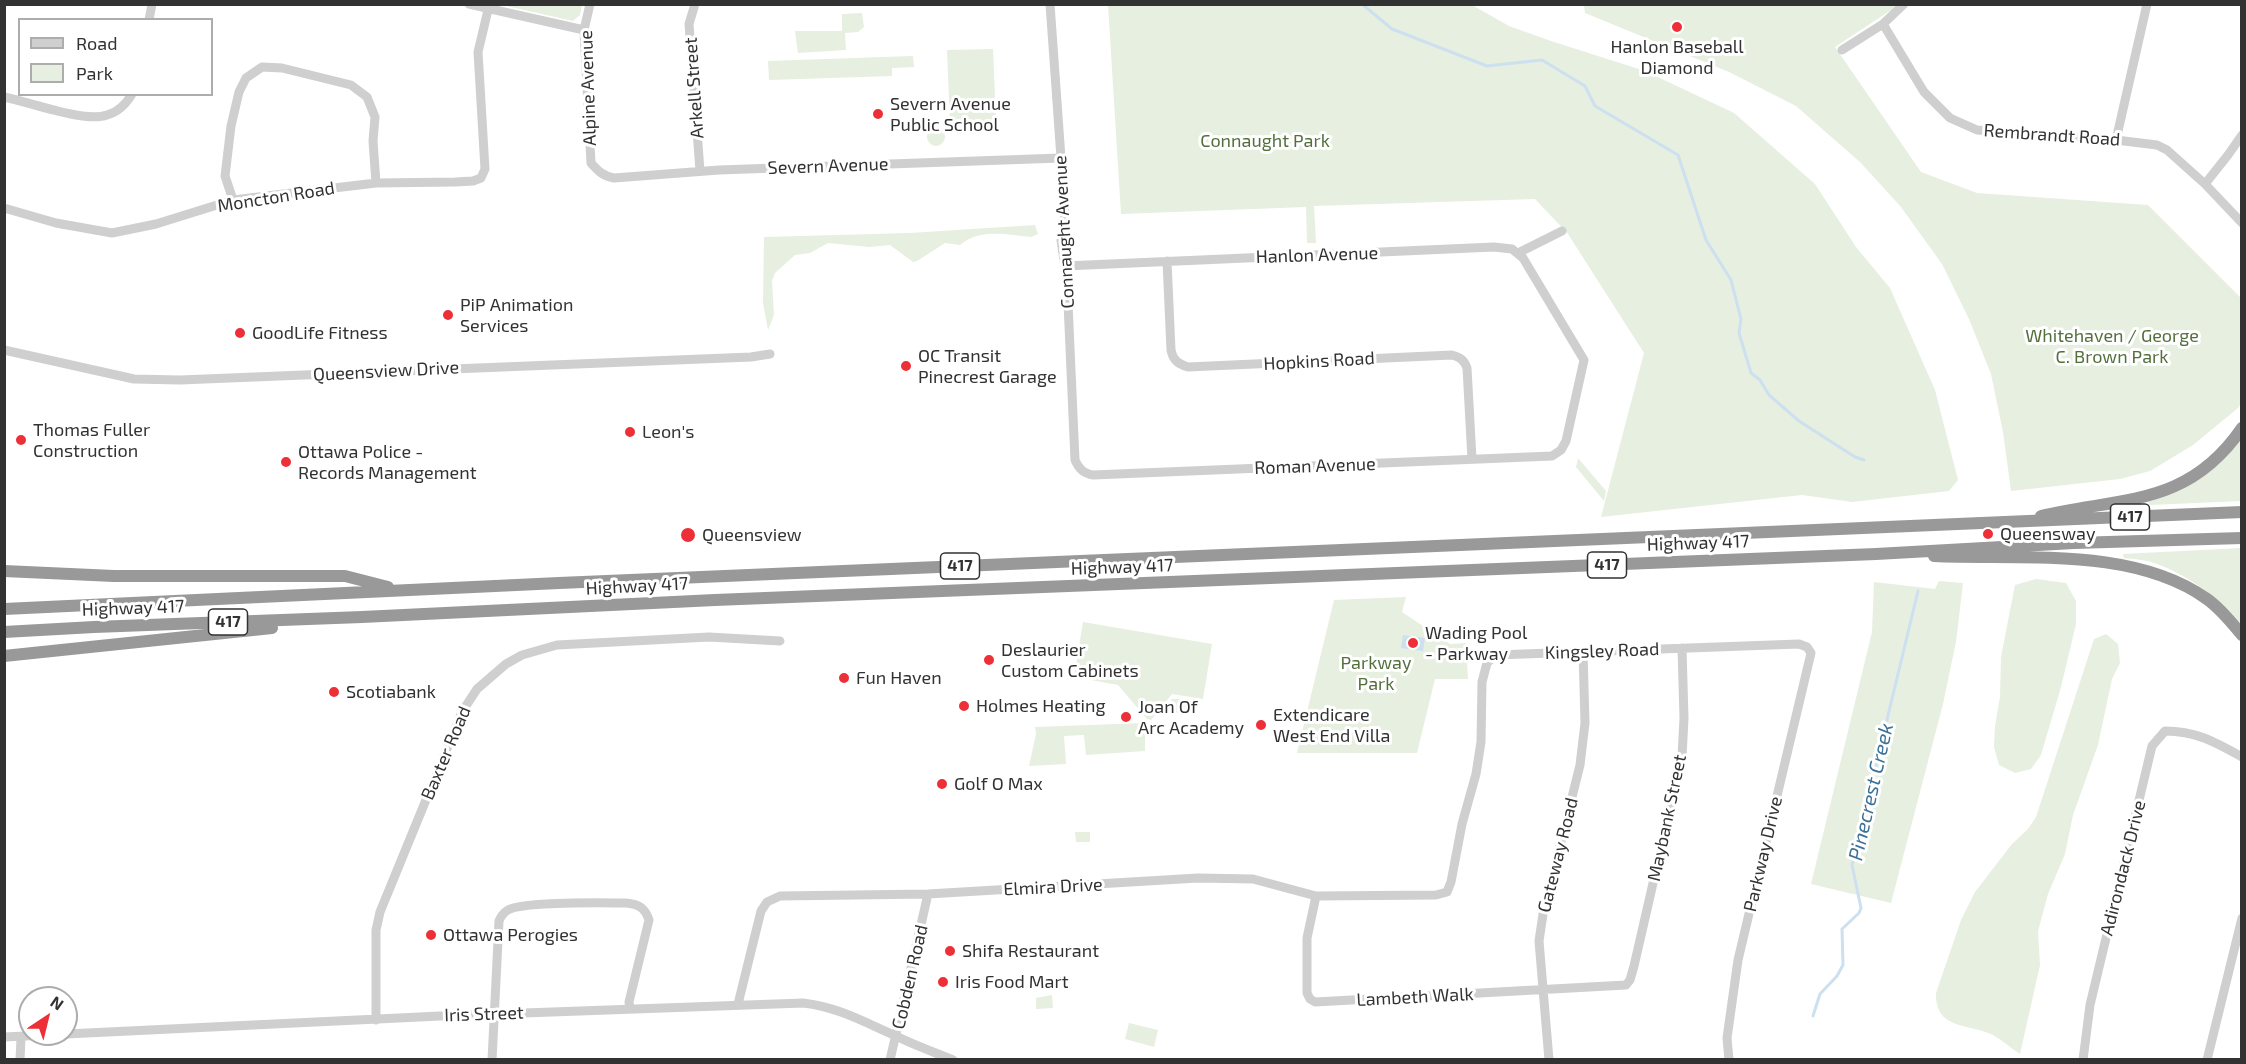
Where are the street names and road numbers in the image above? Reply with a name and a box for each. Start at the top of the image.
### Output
street label: Alpine Avenue [575,30,601,146]
street label: Arkell Street [680,37,708,139]
street label: Rembrandt Road [1983,119,2121,151]
street label: Severn Avenue [767,153,889,179]
street label: Connaught Avenue [1049,155,1079,309]
street label: Moncton Road [216,177,336,217]
street label: Hanlon Avenue [1255,242,1379,268]
street label: Hopkins Road [1263,347,1375,375]
street label: Queensview Drive [312,356,460,386]
street label: Roman Avenue [1254,453,1376,479]
road number: 417 [2110,504,2150,530]
street label: Highway 417 [1646,530,1750,556]
road number: 417 [1588,552,1626,578]
road number: 417 [940,553,980,579]
street label: Highway 417 [1070,554,1174,580]
street label: Highway 417 [585,573,689,599]
street label: Highway 417 [81,595,185,621]
road number: 417 [208,609,248,635]
street label: Kingsley Road [1544,638,1660,664]
street label: Baxter Road [417,703,475,803]
street label: Maybank Street [1643,753,1691,883]
street label: Parkway Drive [1739,794,1787,914]
street label: Gateway Road [1533,795,1583,915]
street label: Adirondack Drive [2096,798,2150,938]
street label: Elmira Drive [1003,874,1103,900]
street label: Cobden Road [887,923,933,1031]
street label: Lambeth Walk [1356,983,1474,1011]
street label: Iris Street [444,1002,524,1026]

